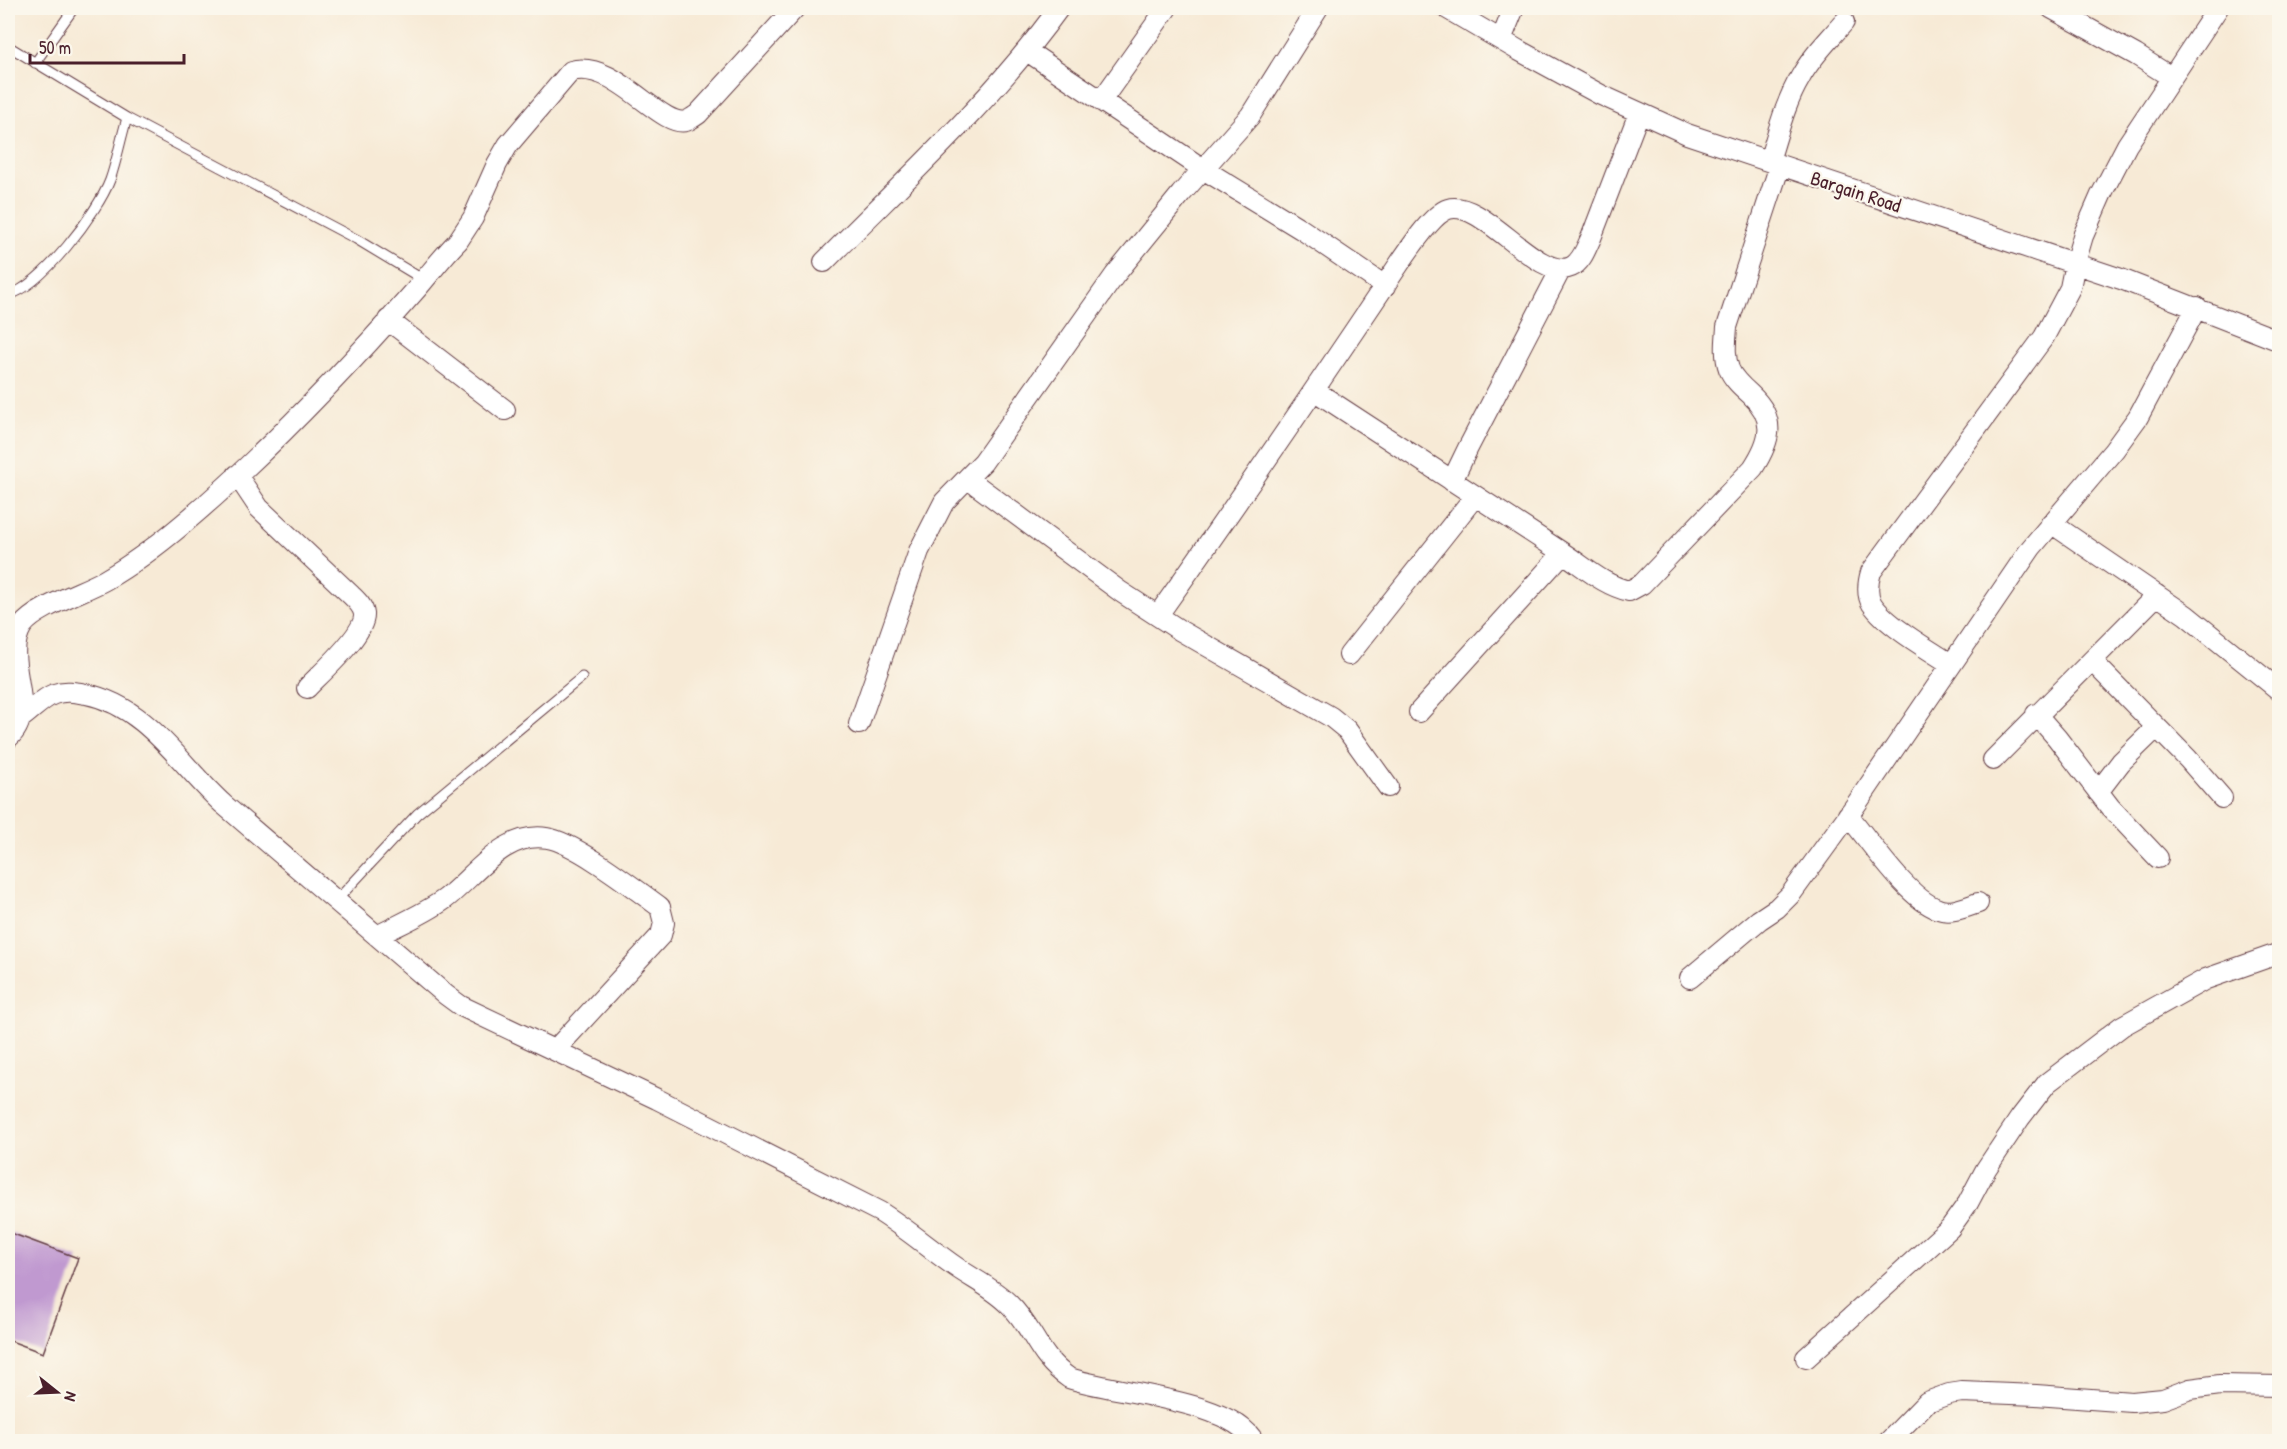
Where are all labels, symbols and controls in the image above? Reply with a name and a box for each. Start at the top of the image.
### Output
scale bar [30,27,184,65]
text: 50 m [39,35,71,60]
street label: Bargain Road [1807,164,1905,218]
north arrow [27,1362,87,1422]
text: N [59,1389,83,1405]

